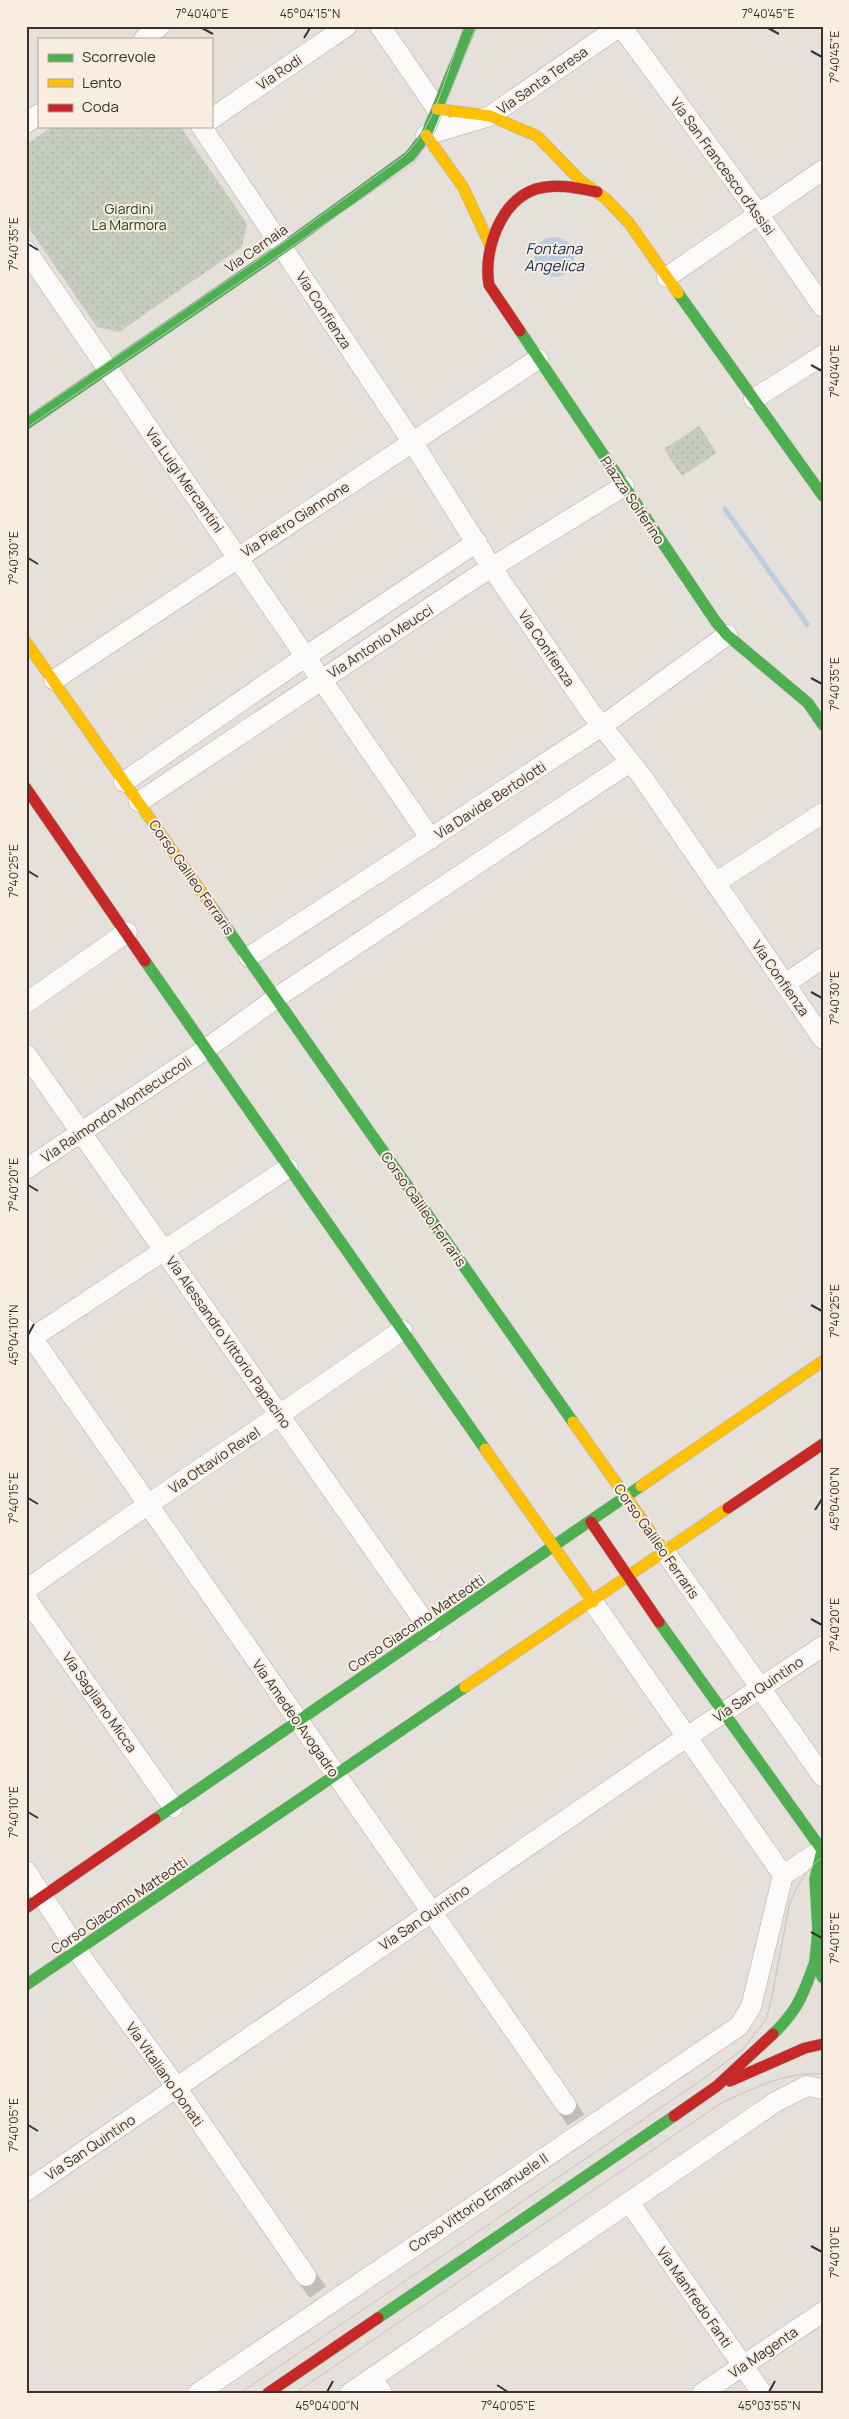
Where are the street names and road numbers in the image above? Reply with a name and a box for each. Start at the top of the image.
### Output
street label: Via Santa Teresa [493,42,591,118]
street label: Via Rodi [253,50,305,94]
street label: Via San Francesco d'Assisi [666,93,780,239]
street label: Via Cernaia [221,219,291,277]
street label: Via Confienza [292,268,356,352]
street label: Via Luigi Mercantini [142,424,228,536]
street label: Piazza Solferino [596,452,670,548]
street label: Via Pietro Giannone [237,477,353,561]
street label: Via Antonio Meucci [324,600,436,682]
street label: Via Confienza [514,606,580,690]
street label: Via Davide Bertolotti [431,757,549,843]
street label: Corso Galileo Ferraris [145,816,239,938]
street label: Via Confienza [748,936,814,1020]
street label: Via Raimondo Montecuccoli [37,1052,195,1166]
street label: Corso Galileo Ferraris [377,1148,471,1270]
street label: Via Alessandro Vittorio Papacino [162,1252,296,1432]
street label: Via Ottavio Revel [165,1422,263,1498]
street label: Corso Galileo Ferraris [610,1480,704,1602]
street label: Corso Giacomo Matteotti [344,1570,488,1676]
street label: Via Sagliano Micca [58,1648,142,1756]
street label: Via San Quintino [709,1652,807,1726]
street label: Via Amedeo Avogadro [248,1655,344,1781]
street label: Corso Giacomo Matteotti [47,1852,191,1958]
street label: Via San Quintino [375,1880,473,1954]
street label: Via Vitaliano Donati [122,2018,208,2130]
street label: Via San Quintino [41,2110,139,2184]
street label: Corso Vittorio Emanuele II [405,2148,551,2256]
street label: Via Manfredo Fanti [653,2243,737,2351]
street label: Via Magenta [725,2322,801,2382]

